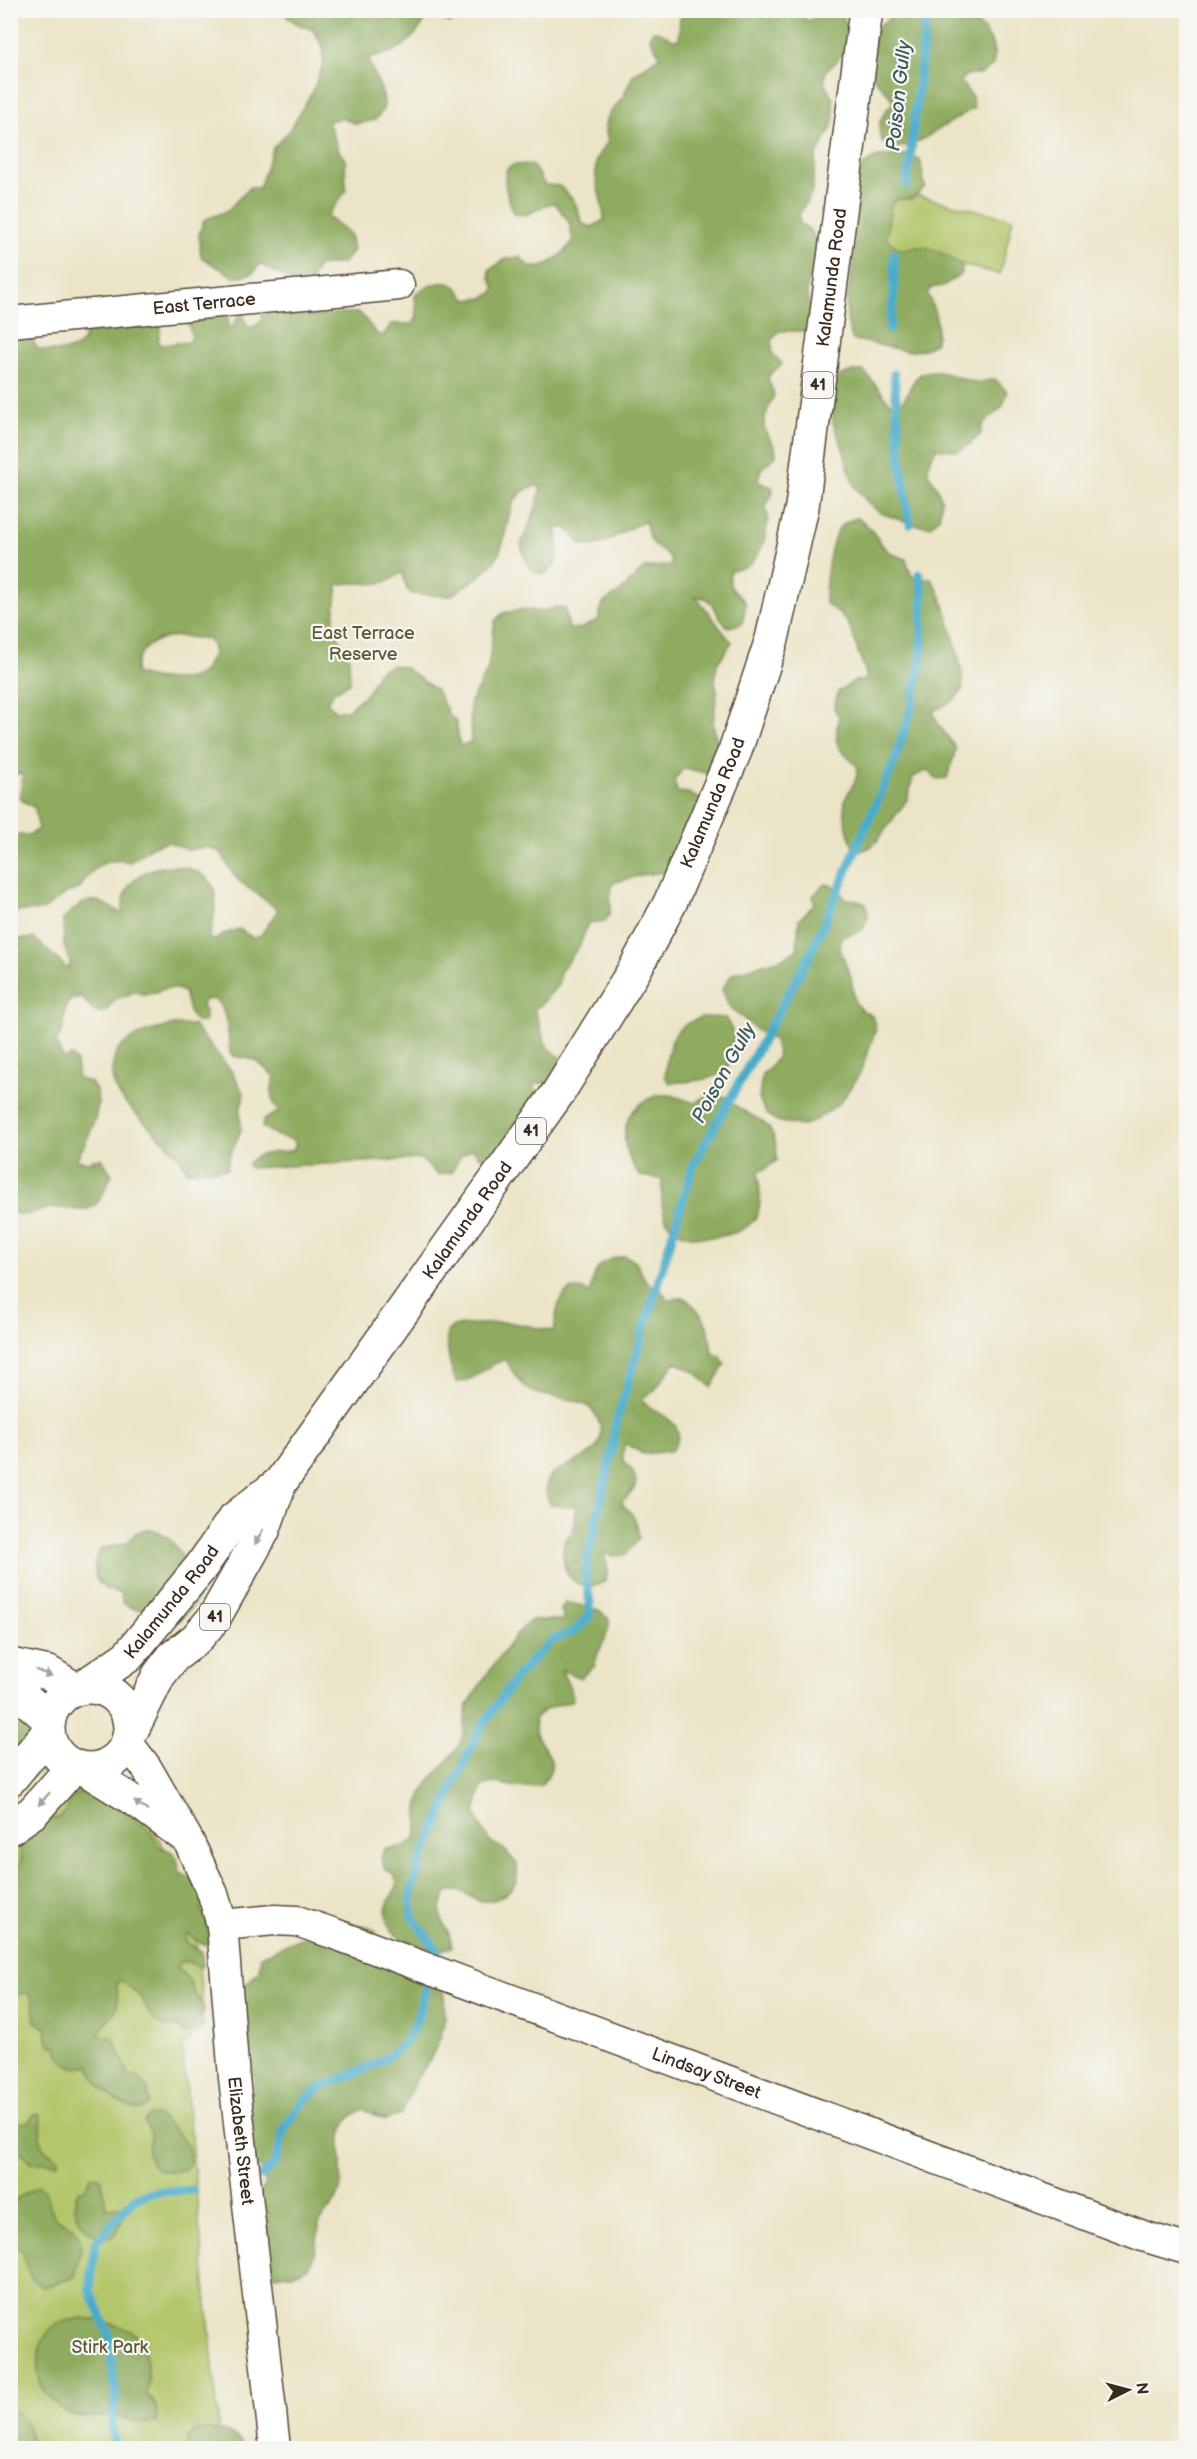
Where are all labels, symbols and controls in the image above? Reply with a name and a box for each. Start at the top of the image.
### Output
water label: Poison Gully [881,38,917,152]
street label: Kalamunda Road [812,207,851,348]
street label: East Terrace [152,288,257,319]
road number: 41 [803,372,833,398]
park label: East Terrace Reserve [311,623,415,665]
street label: Kalamunda Road [676,735,749,871]
water label: Poison Gully [687,1018,762,1127]
road number: 41 [516,1118,546,1144]
street label: Kalamunda Road [418,1157,516,1283]
one-way arrow [254,1529,264,1546]
street label: Kalamunda Road [120,1541,223,1663]
road number: 41 [200,1604,230,1630]
one-way arrow [36,1668,54,1678]
one-way arrow [38,1791,51,1806]
one-way arrow [133,1800,149,1812]
street label: Lindsay Street [649,2043,765,2103]
street label: Elizabeth Street [223,2075,259,2206]
park label: Stirk Park [72,2337,149,2358]
north arrow [1098,2360,1158,2420]
text: N [1131,2382,1152,2396]

